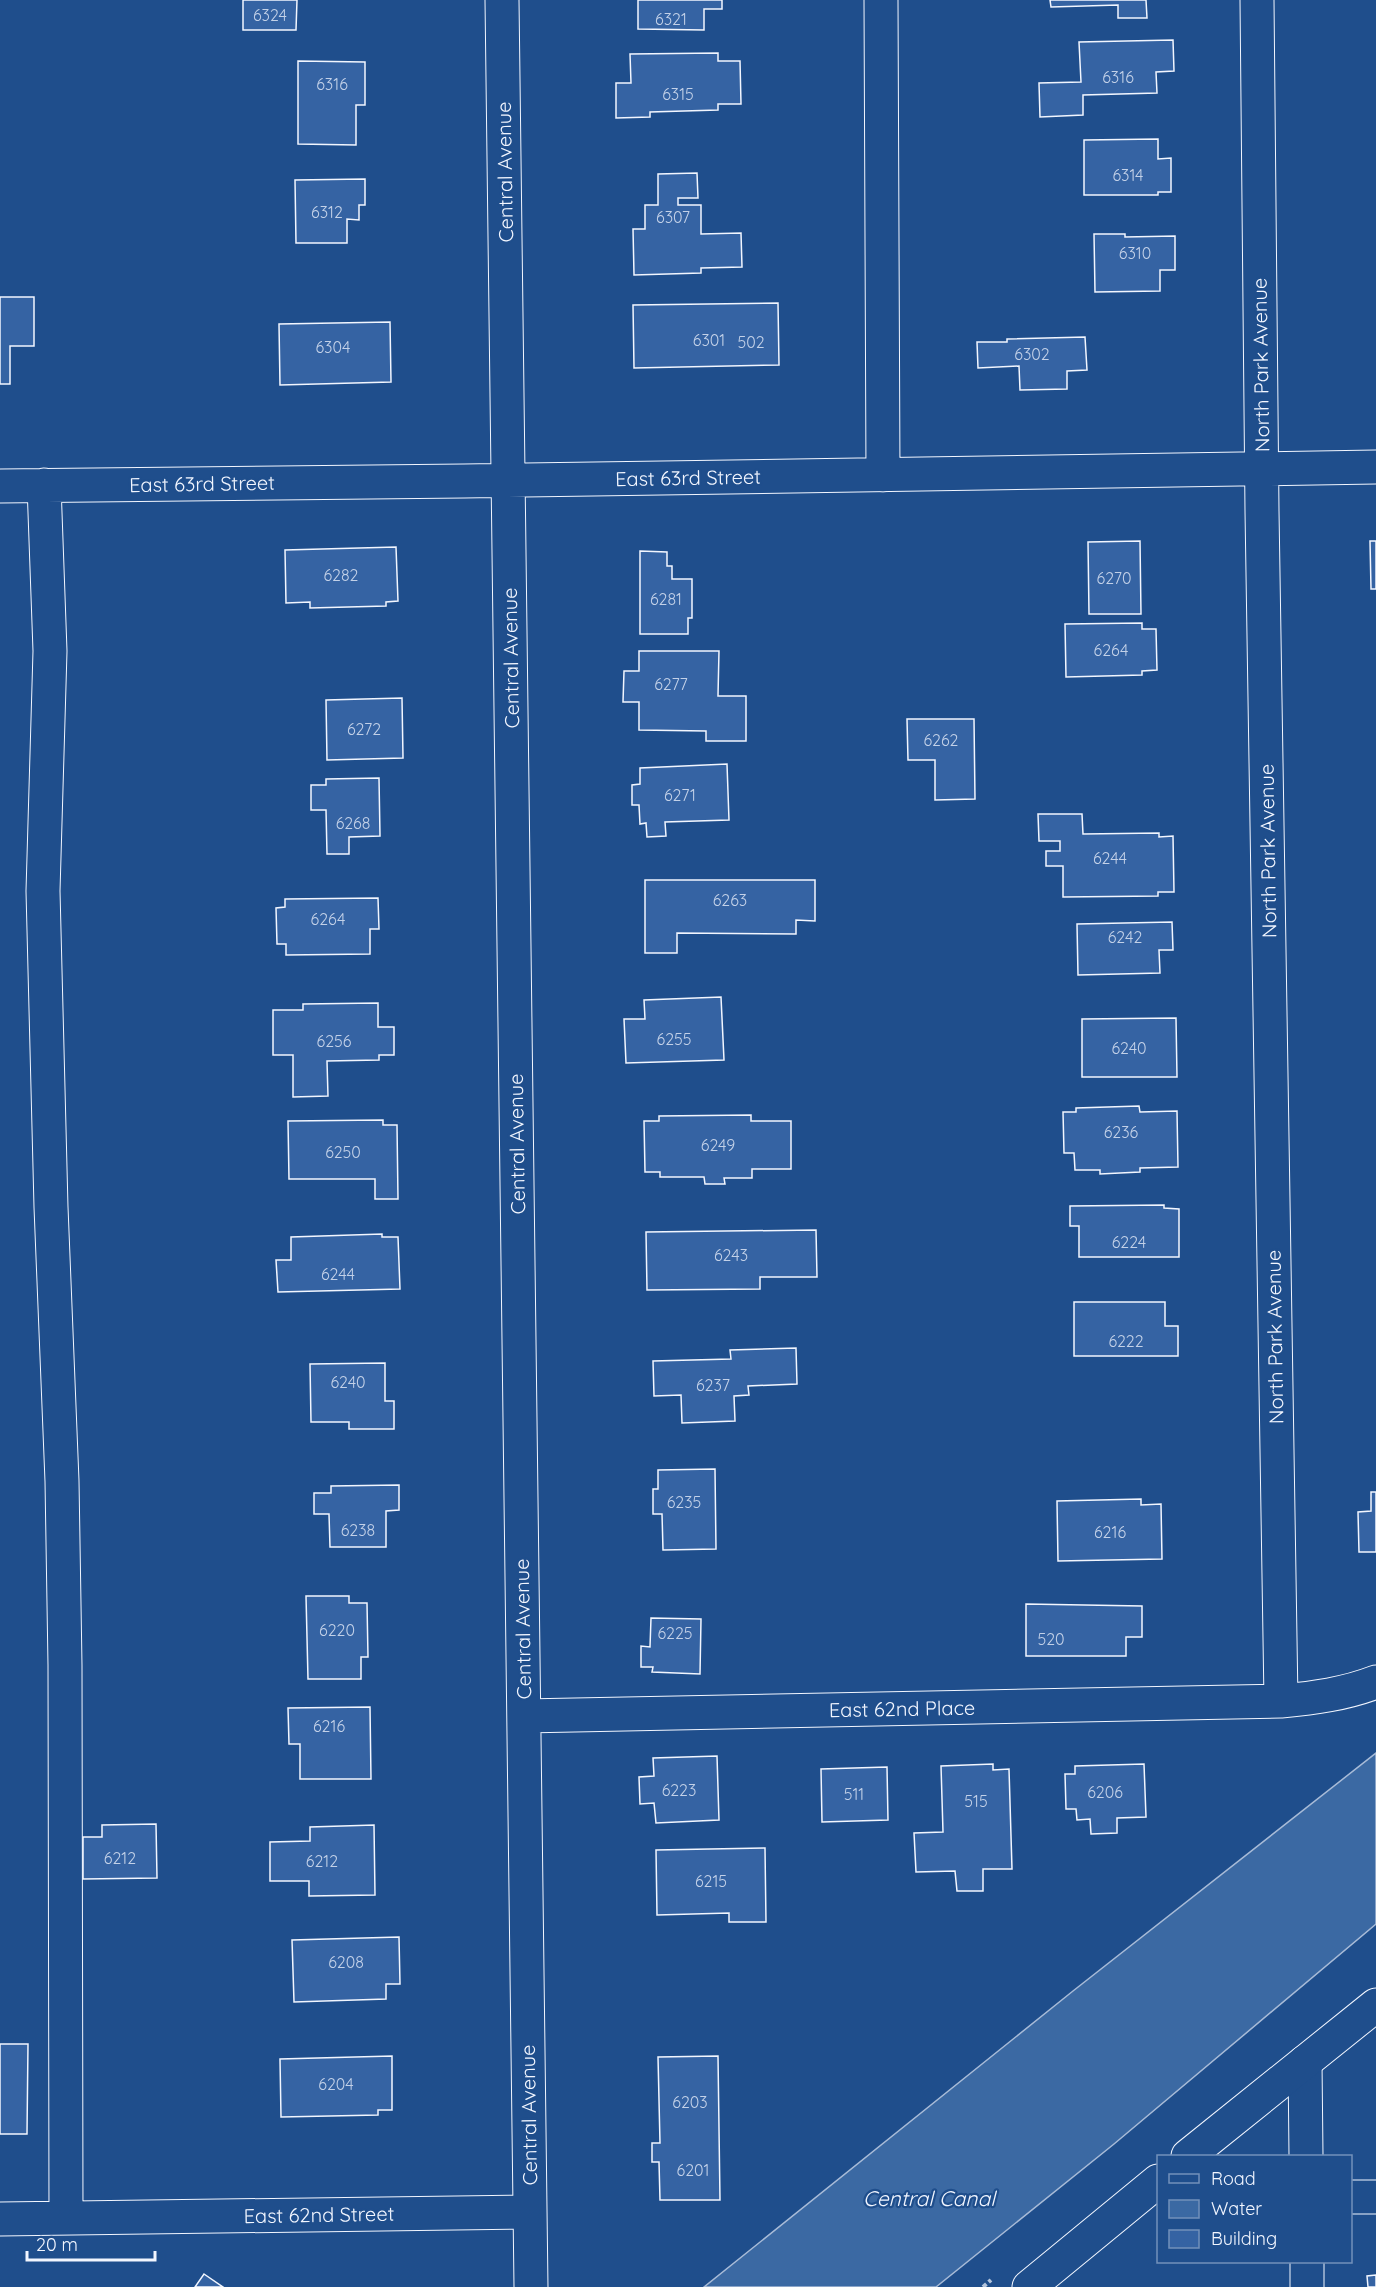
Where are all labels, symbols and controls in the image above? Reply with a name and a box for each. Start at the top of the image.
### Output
house number: 6324 [253,5,287,25]
house number: 6321 [655,9,687,29]
house number: 6316 [1102,67,1134,87]
house number: 6316 [316,74,348,94]
house number: 6315 [662,84,694,104]
street label: Central Avenue [491,101,518,243]
house number: 6314 [1112,165,1144,185]
house number: 6312 [311,202,343,222]
house number: 6307 [656,207,690,227]
house number: 6310 [1119,243,1151,263]
street label: North Park Avenue [1246,278,1275,452]
house number: 6301 [693,330,725,350]
house number: 502 [737,332,765,352]
house number: 6304 [316,337,350,357]
house number: 6302 [1014,344,1050,364]
street label: East 63rd Street [615,464,761,491]
street label: East 63rd Street [129,470,275,497]
house number: 6282 [324,565,359,585]
house number: 6270 [1097,568,1131,588]
street label: Central Avenue [497,587,524,729]
house number: 6281 [650,589,682,609]
house number: 6264 [1094,640,1128,660]
house number: 6277 [654,674,688,694]
house number: 6272 [347,719,381,739]
house number: 6262 [924,730,959,750]
street label: North Park Avenue [1253,764,1282,938]
house number: 6271 [664,785,696,805]
house number: 6268 [336,813,370,833]
house number: 6244 [1093,848,1127,868]
house number: 6263 [713,890,747,910]
house number: 6264 [311,909,345,929]
house number: 6242 [1108,927,1142,947]
house number: 6255 [657,1029,691,1049]
house number: 6256 [317,1031,352,1051]
house number: 6240 [1111,1038,1147,1058]
street label: Central Avenue [503,1073,530,1215]
house number: 6236 [1104,1122,1139,1142]
house number: 6249 [701,1135,735,1155]
house number: 6250 [325,1142,361,1162]
house number: 6224 [1112,1232,1146,1252]
house number: 6243 [714,1245,748,1265]
street label: North Park Avenue [1260,1250,1289,1424]
house number: 6244 [321,1264,355,1284]
house number: 6222 [1108,1331,1144,1351]
house number: 6240 [330,1372,366,1392]
house number: 6237 [696,1375,730,1395]
house number: 6235 [667,1492,701,1512]
house number: 6238 [341,1520,375,1540]
house number: 6216 [1094,1522,1126,1542]
street label: Central Avenue [509,1558,536,1700]
house number: 6220 [319,1620,355,1640]
house number: 6225 [657,1623,693,1643]
house number: 520 [1037,1629,1065,1649]
street label: East 62nd Place [829,1695,975,1722]
house number: 6216 [313,1716,345,1736]
house number: 6223 [662,1780,696,1800]
house number: 6206 [1087,1782,1123,1802]
house number: 511 [844,1784,864,1804]
house number: 515 [964,1791,988,1811]
house number: 6212 [104,1848,136,1868]
house number: 6212 [306,1851,338,1871]
house number: 6215 [695,1871,727,1891]
house number: 6208 [328,1952,364,1972]
street label: Central Avenue [515,2044,542,2186]
house number: 6204 [318,2074,354,2094]
house number: 6203 [672,2092,708,2112]
legend [1157,2155,1352,2263]
house number: 6201 [677,2160,709,2180]
text: Road [1211,2167,1256,2190]
water label: Central Canal [863,2185,997,2211]
text: Water [1211,2197,1262,2220]
street label: East 62nd Street [243,2201,395,2228]
scale bar [27,2224,154,2262]
text: Building [1211,2227,1277,2250]
text: 20 m [36,2233,78,2256]

